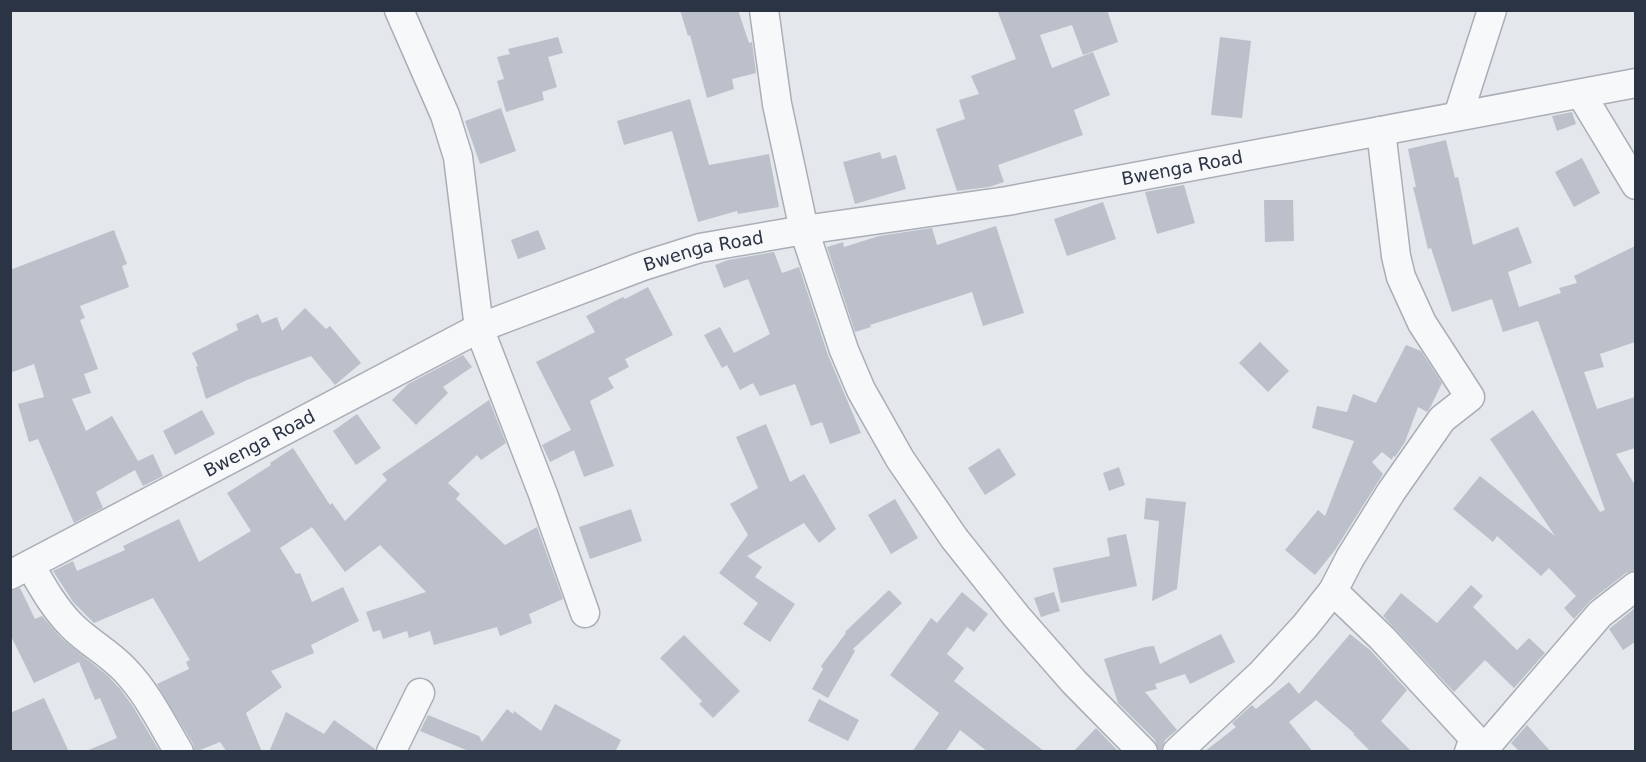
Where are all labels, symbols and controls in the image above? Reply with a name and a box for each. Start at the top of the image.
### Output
street label: Bwenga Road [1120,146,1244,189]
street label: Bwenga Road [641,226,765,275]
street label: Bwenga Road [200,405,319,481]

